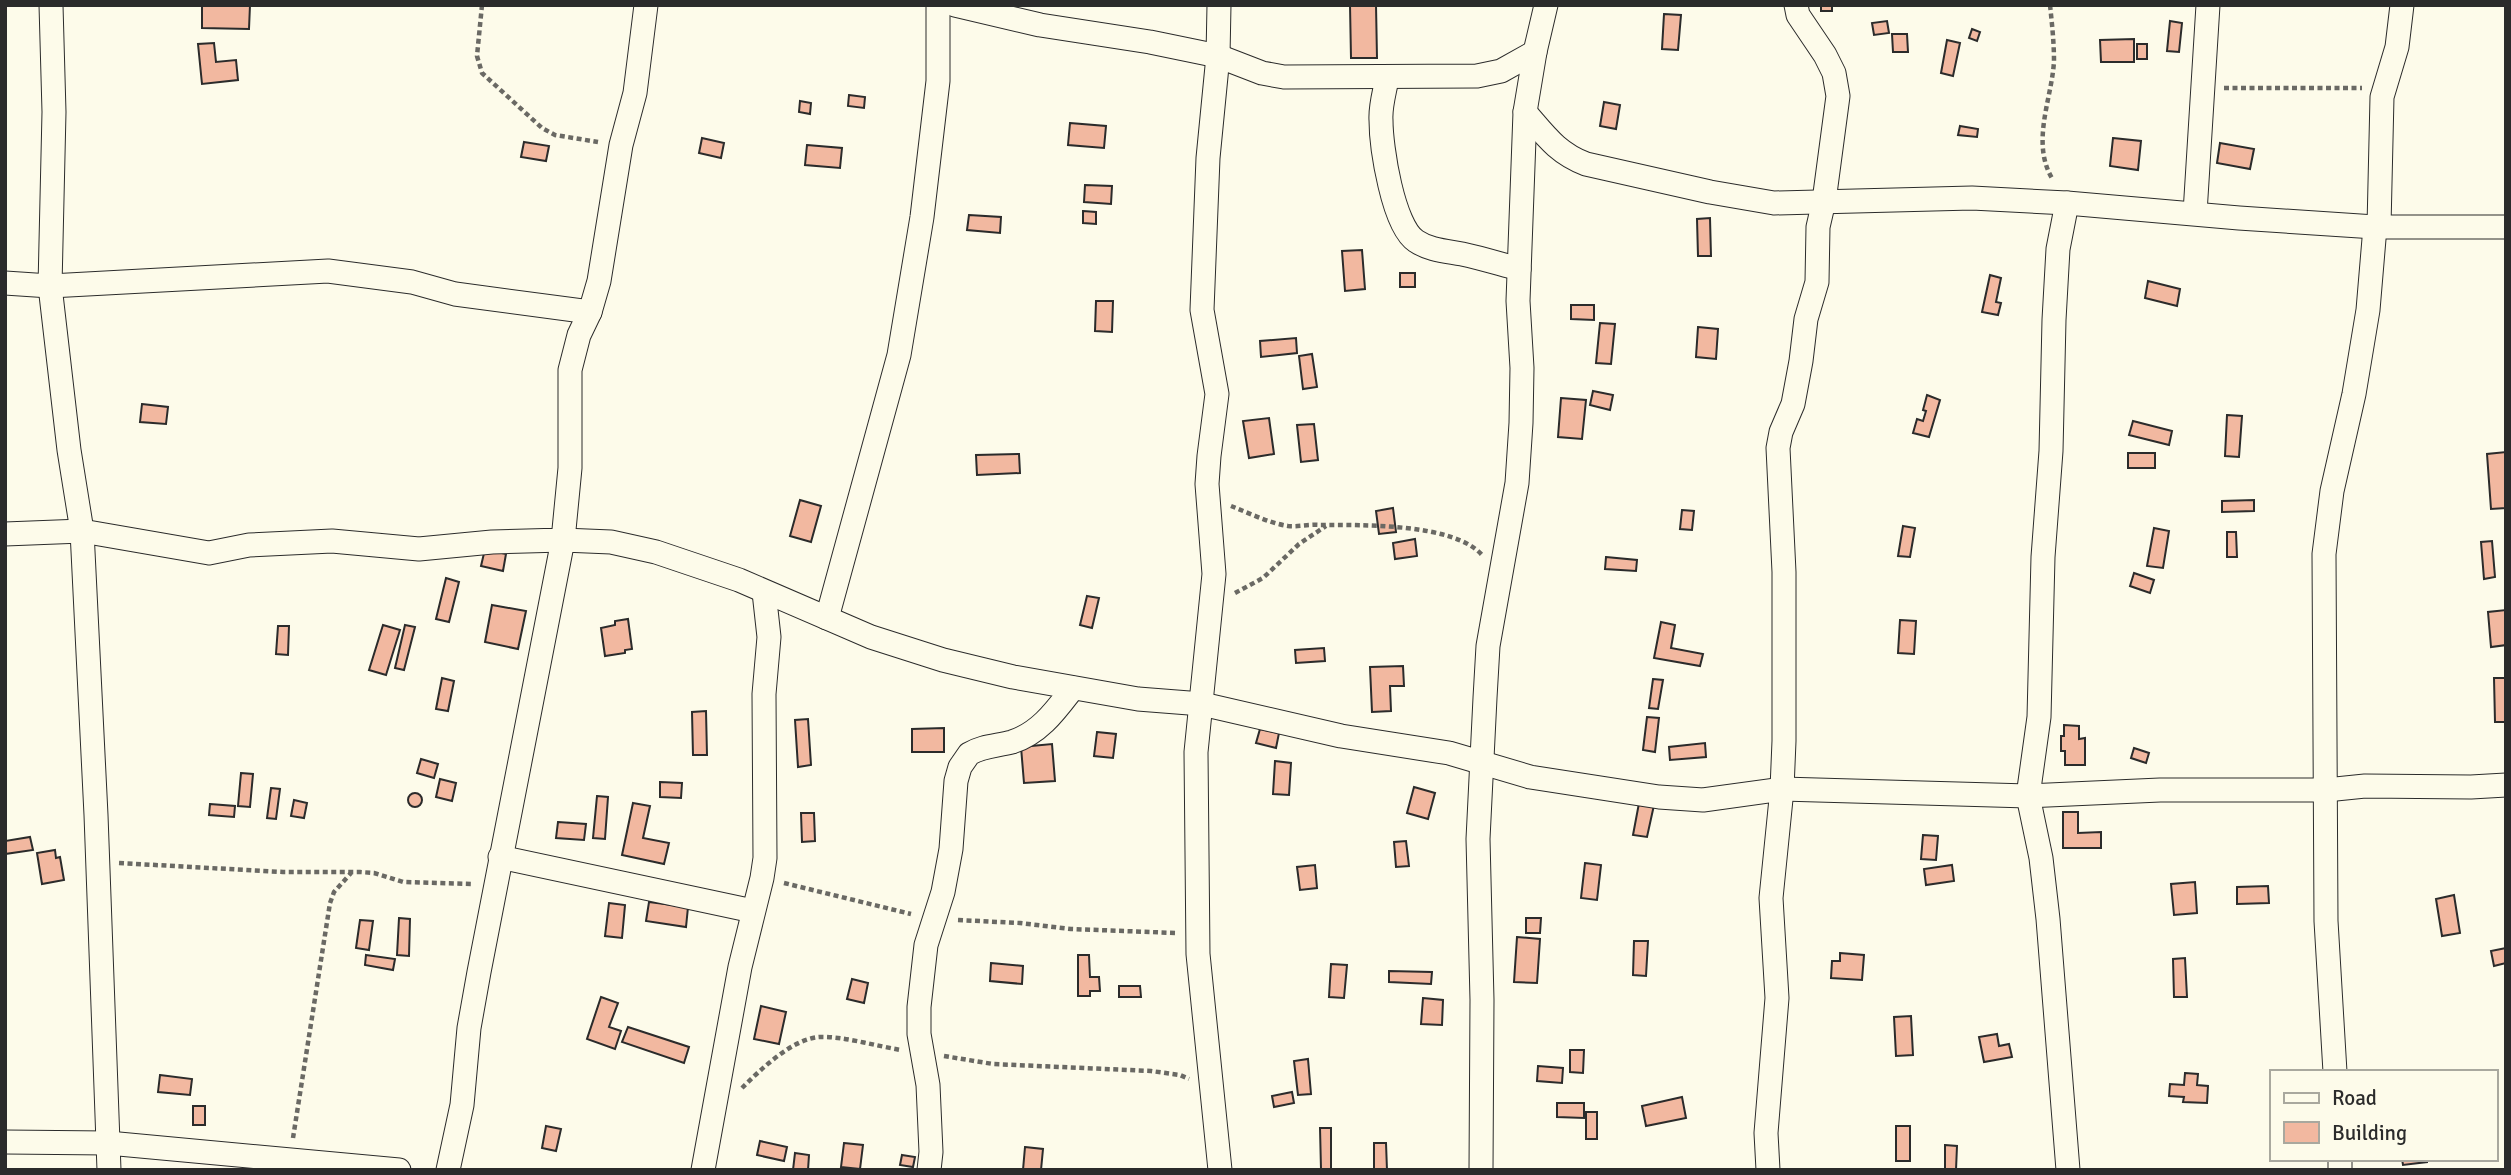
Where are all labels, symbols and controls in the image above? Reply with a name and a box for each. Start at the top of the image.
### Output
legend [2270,1070,2497,1161]
text: Road [2332,1085,2377,1111]
text: Building [2332,1120,2407,1146]

